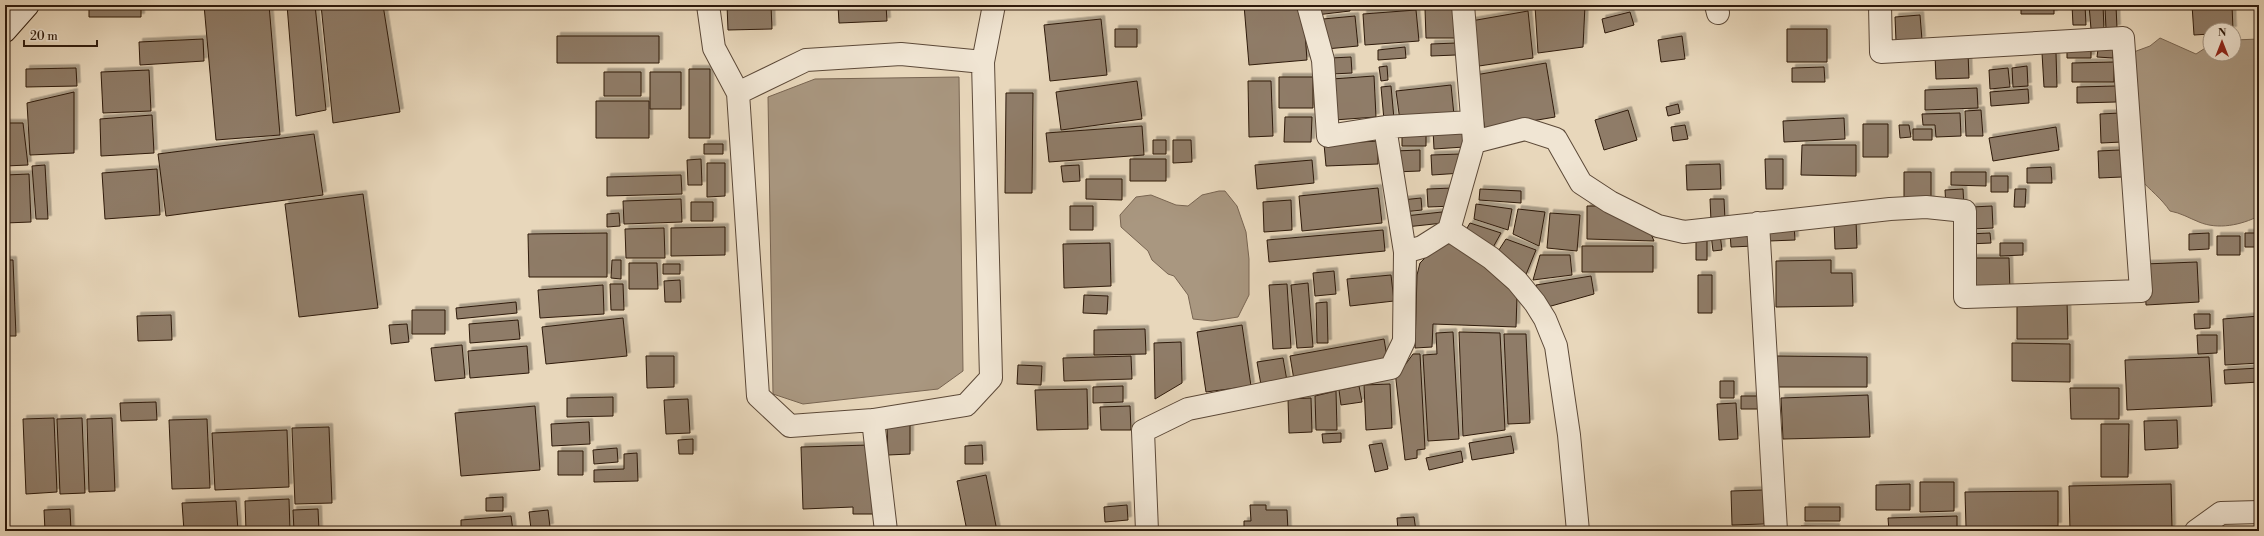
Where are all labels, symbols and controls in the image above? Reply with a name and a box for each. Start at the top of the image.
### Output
scale bar [24,22,97,48]
north arrow [2202,22,2242,62]
text: N [2218,26,2227,40]
text: 20 m [30,29,58,44]

